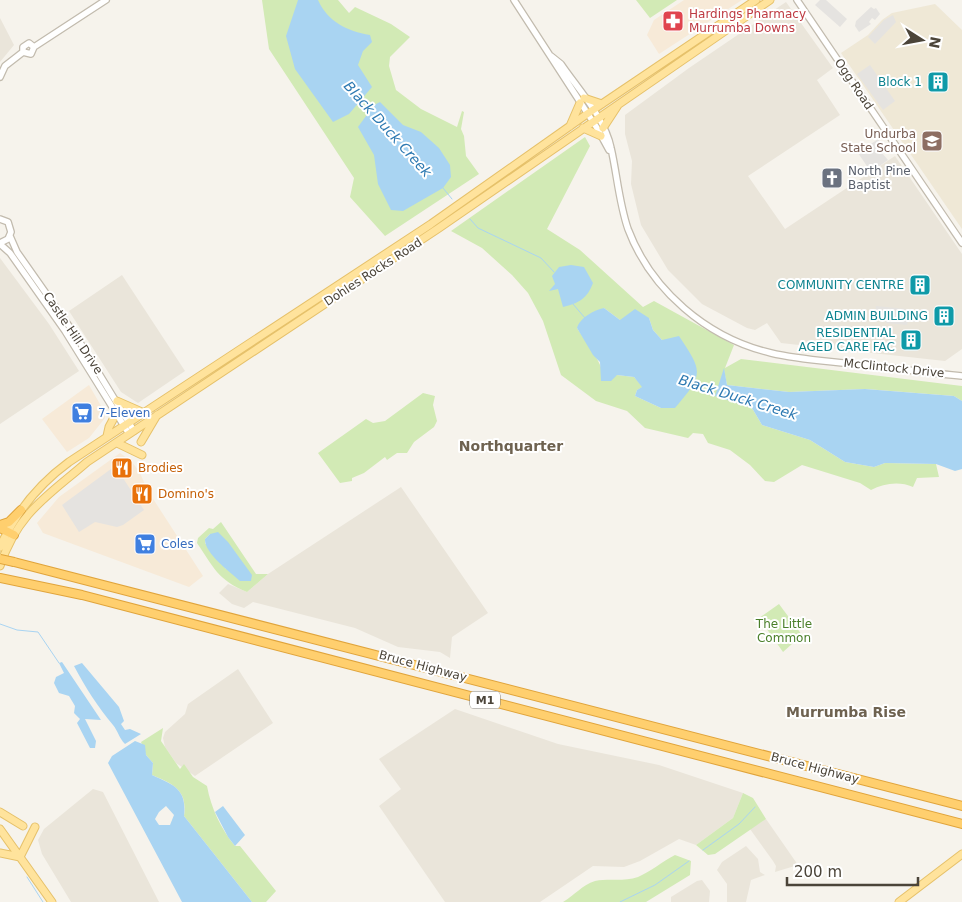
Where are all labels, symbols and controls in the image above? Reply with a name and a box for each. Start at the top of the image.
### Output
place label: Hardings Pharmacy Murrumba Downs [689,7,806,35]
pharmacy icon: Hardings Pharmacy Murrumba Downs [661,9,685,33]
north arrow [897,15,947,65]
text: N [926,35,944,50]
street label: Ogg Road [832,56,876,112]
building icon: Block 1 [926,70,950,94]
place label: Block 1 [878,75,922,89]
water label: Black Duck Creek [341,78,436,181]
place label: Undurba State School [841,127,916,155]
school or university icon: Undurba State School [920,129,944,153]
place label: North Pine Baptist [848,164,911,192]
church icon: North Pine Baptist [820,166,844,190]
street label: Dohles Rocks Road [321,235,425,309]
building icon: COMMUNITY CENTRE [908,273,932,297]
place label: COMMUNITY CENTRE [778,278,904,292]
street label: Castle Hill Drive [40,289,106,377]
building icon: ADMIN BUILDING [932,304,956,328]
place label: ADMIN BUILDING [826,309,928,323]
place label: RESIDENTIAL AGED CARE FAC [799,326,895,354]
building icon: RESIDENTIAL AGED CARE FAC [899,328,923,352]
street label: McClintock Drive [843,356,945,380]
water label: Black Duck Creek [677,371,800,423]
supermarket icon: 7-Eleven [70,401,94,425]
place label: 7-Eleven [98,406,150,420]
district label: Northquarter [459,438,563,454]
restaurant icon: Brodies [110,456,134,480]
place label: Brodies [138,461,183,475]
restaurant icon: Domino's [130,482,154,506]
place label: Domino's [158,487,214,501]
supermarket icon: Coles [133,532,157,556]
place label: Coles [161,537,194,551]
park label: The Little Common [755,617,812,645]
street label: Bruce Highway [378,648,468,684]
road number: M1 [470,692,500,708]
district label: Murrumba Rise [786,704,906,720]
street label: Bruce Highway [770,750,860,786]
scale bar [787,854,918,886]
text: 200 m [794,863,842,881]

